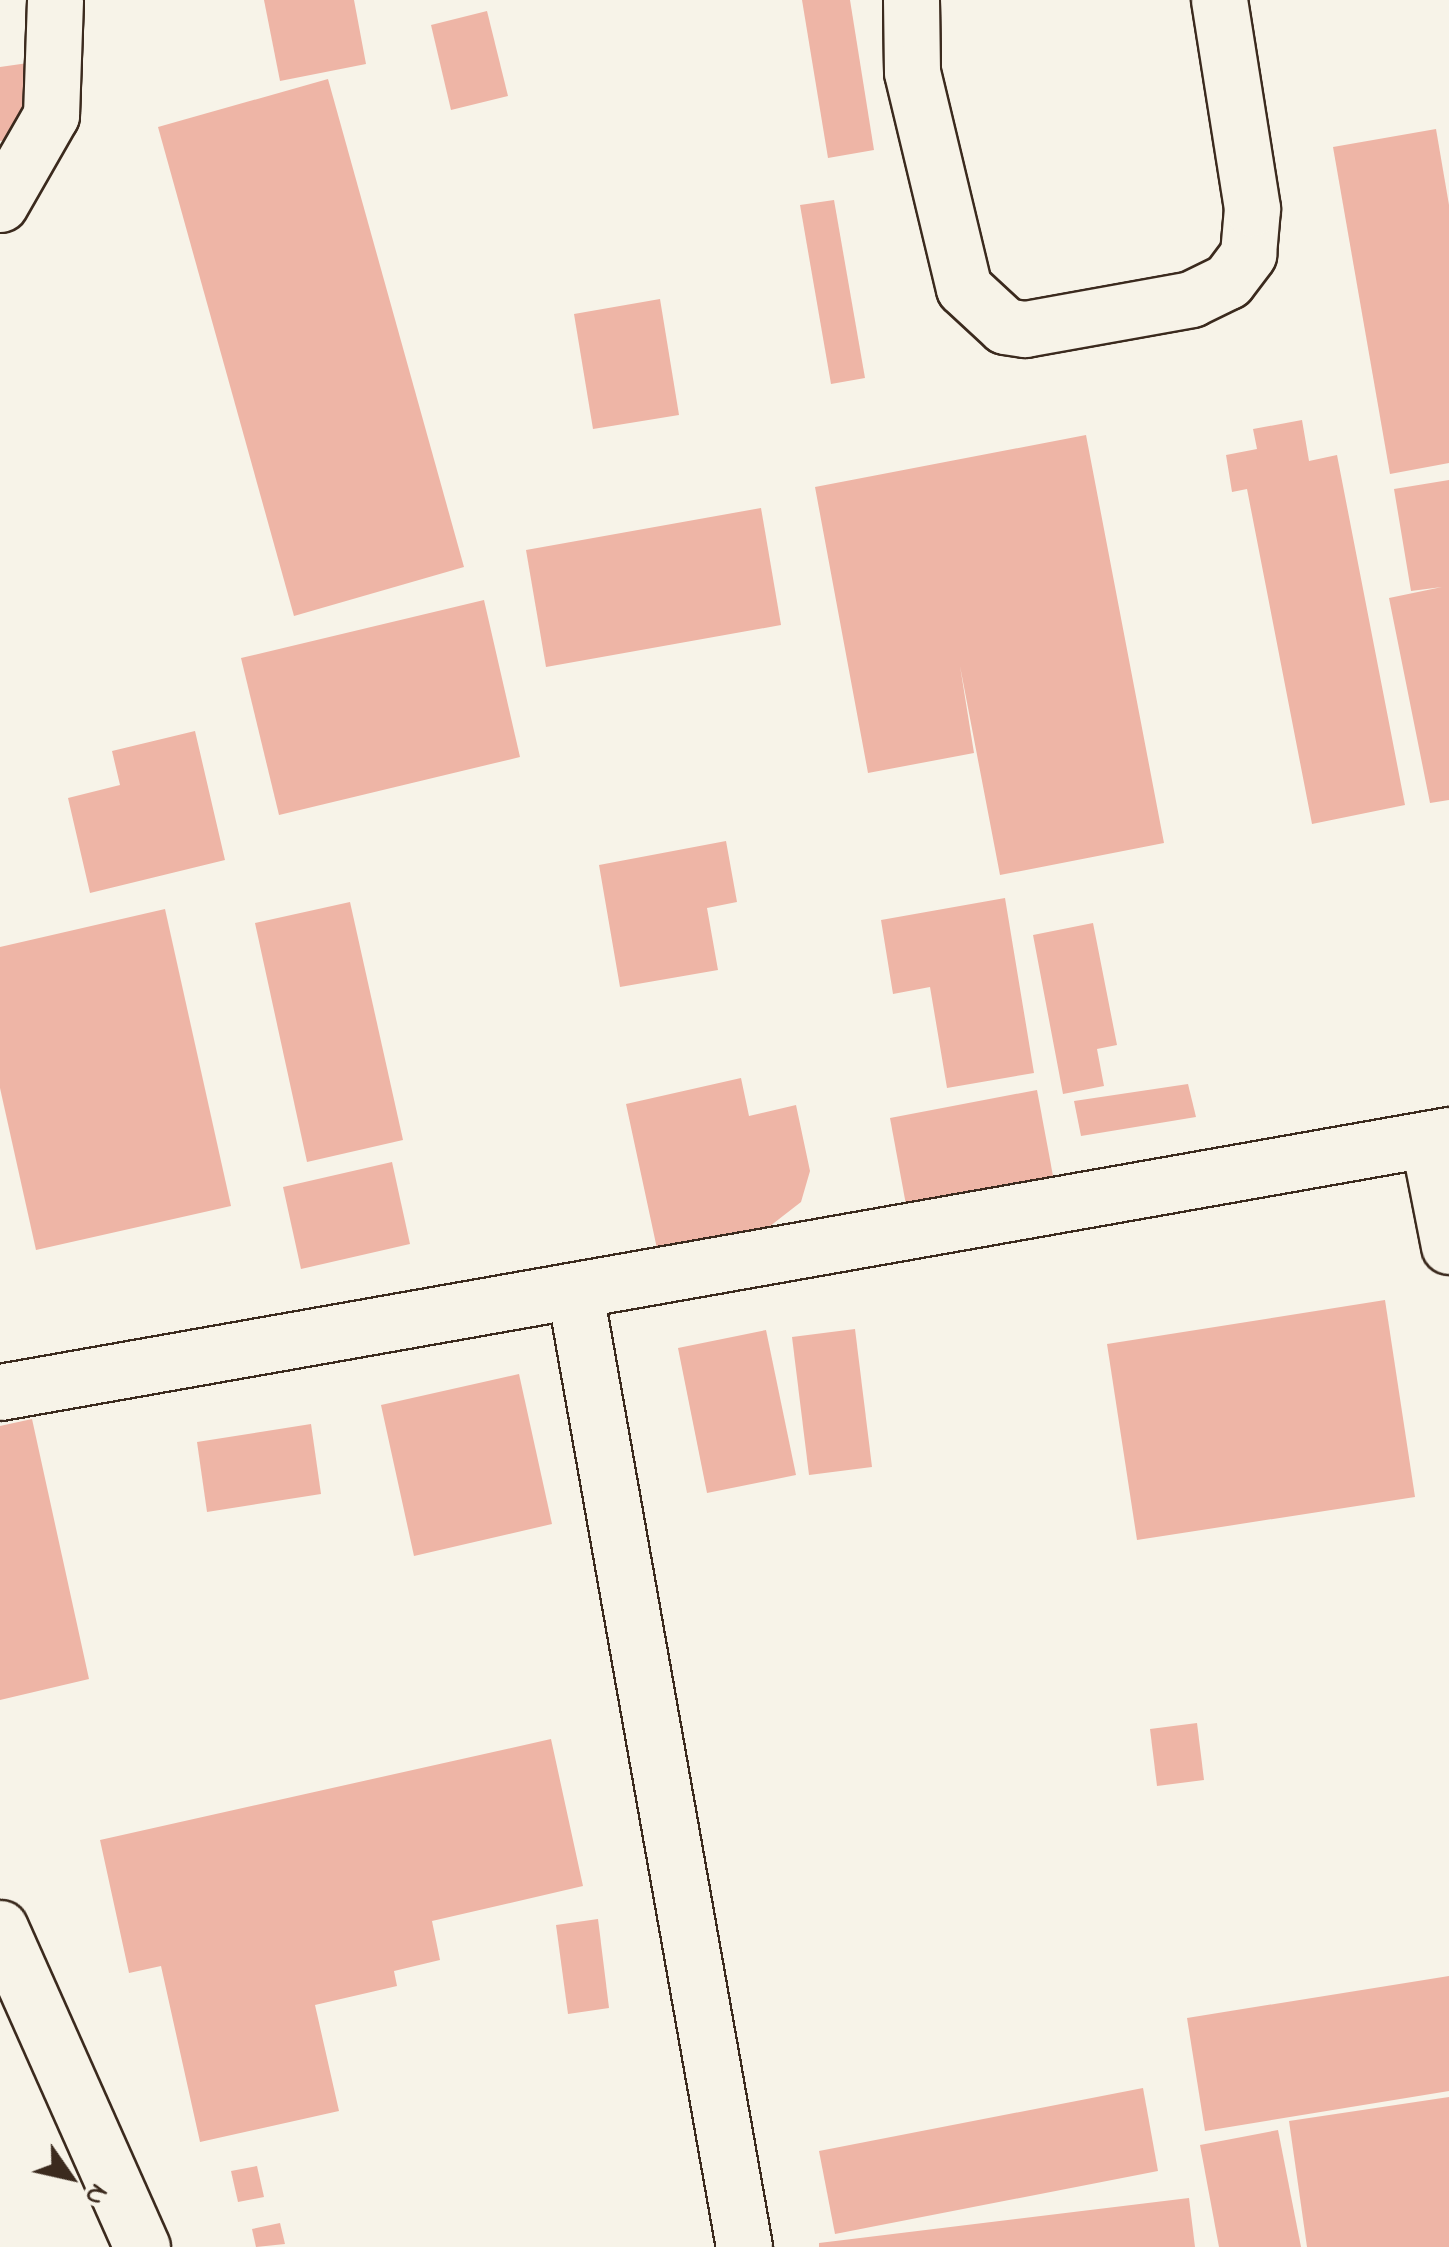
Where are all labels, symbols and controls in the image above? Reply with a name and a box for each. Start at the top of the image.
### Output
north arrow [20,2127,120,2227]
text: N [73,2175,118,2213]

